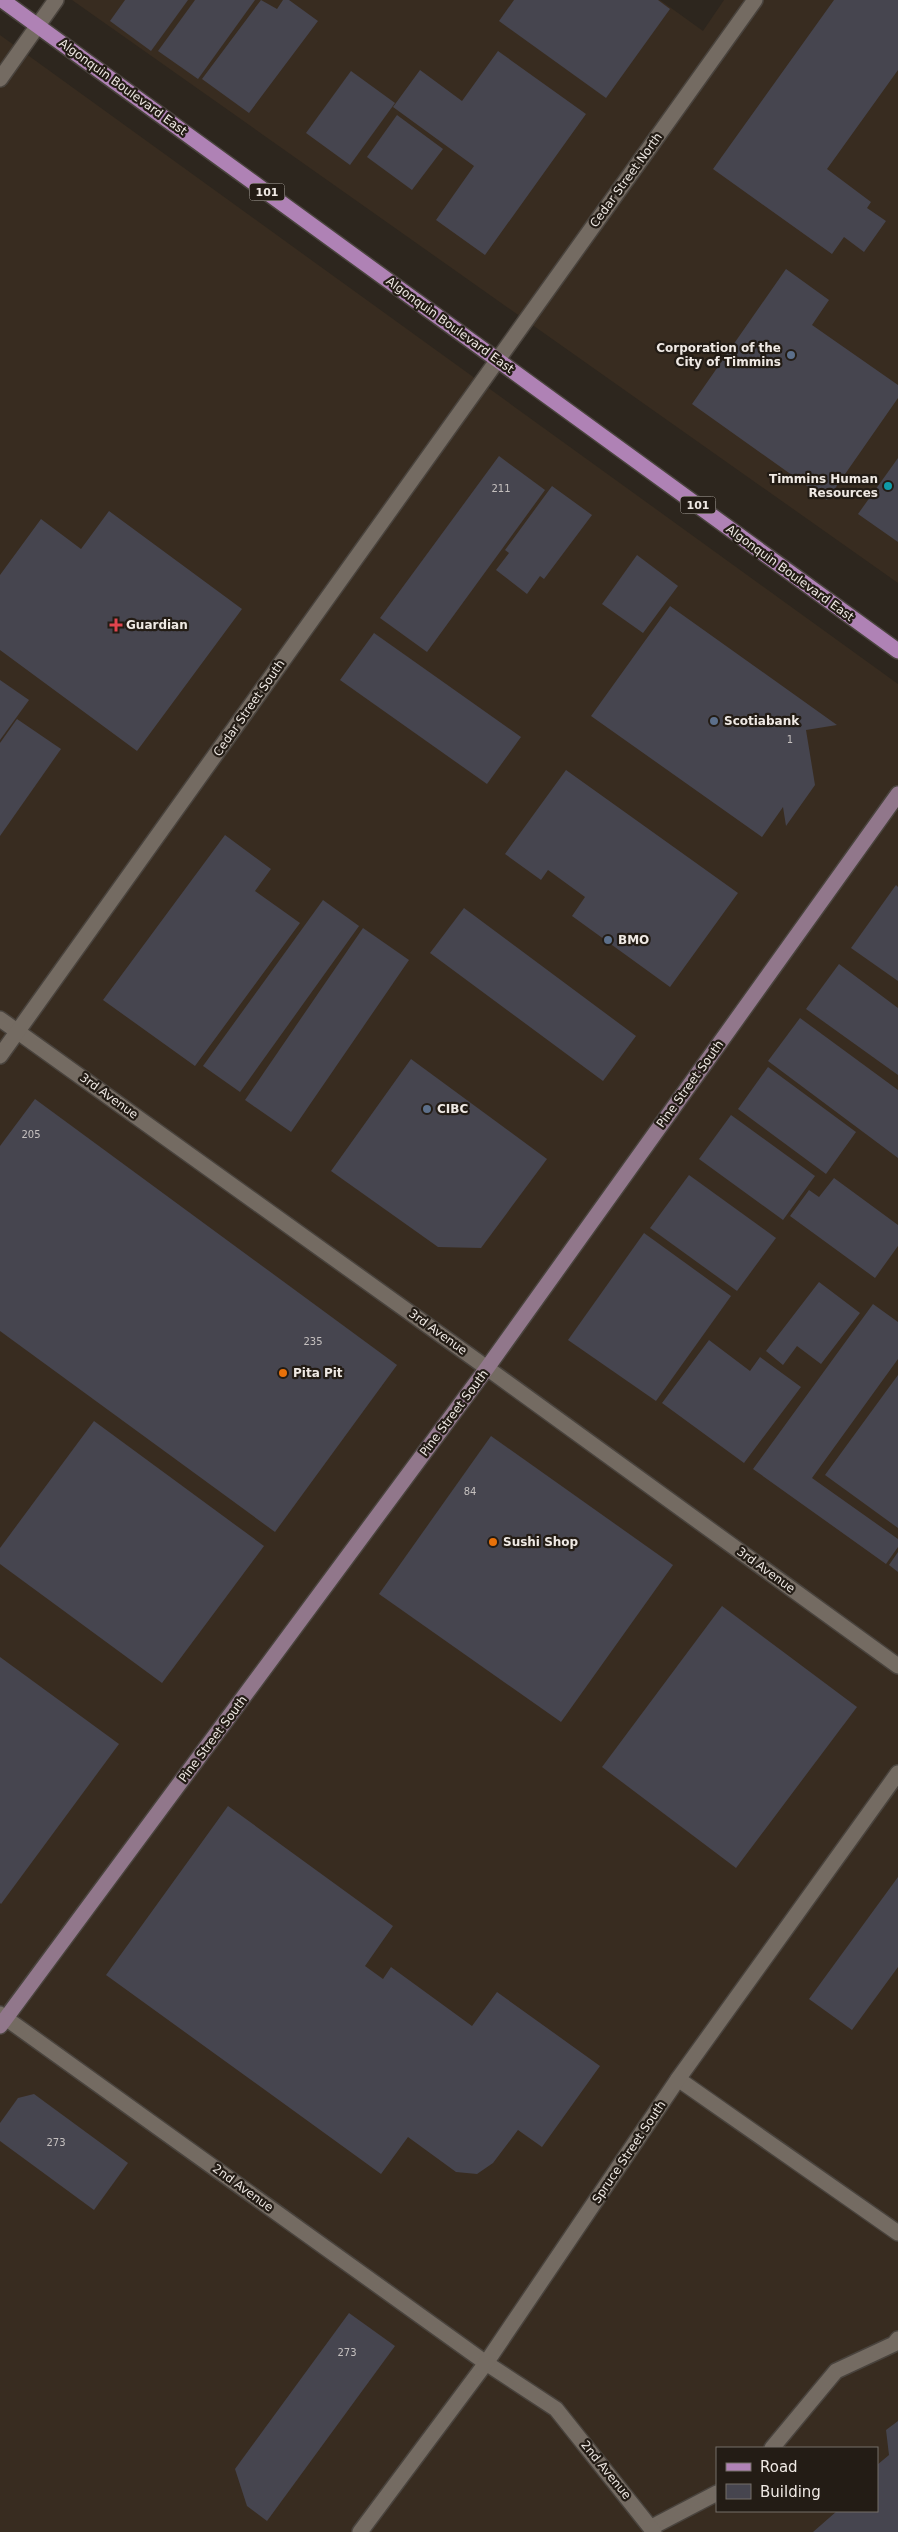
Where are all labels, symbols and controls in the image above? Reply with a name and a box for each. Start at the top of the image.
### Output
street label: Algonquin Boulevard East [56,36,190,138]
street label: Cedar Street North [587,130,665,230]
road number: 101 [250,183,284,200]
street label: Algonquin Boulevard East [383,274,517,376]
place label: Corporation of the City of Timmins [656,341,781,369]
marker: Corporation of the City of Timmins [785,349,797,361]
place label: Timmins Human Resources [769,472,878,500]
marker: Timmins Human Resources [882,480,894,492]
house number: 211 [491,483,511,494]
road number: 101 [680,496,716,514]
street label: Algonquin Boulevard East [723,522,857,624]
place label: Guardian [126,618,188,632]
marker: Guardian [110,619,122,631]
street label: Cedar Street South [210,657,288,759]
place label: Scotiabank [724,714,800,728]
marker: Scotiabank [708,715,720,727]
house number: 1 [787,734,793,745]
place label: BMO [618,933,649,947]
marker: BMO [602,934,614,946]
street label: Pine Street South [654,1038,726,1130]
street label: 3rd Avenue [77,1070,141,1122]
place label: CIBC [437,1102,468,1116]
marker: CIBC [421,1103,433,1115]
house number: 205 [21,1129,41,1140]
street label: 3rd Avenue [406,1306,470,1358]
house number: 235 [303,1336,323,1347]
place label: Pita Pit [293,1366,343,1380]
marker: Pita Pit [277,1367,289,1379]
street label: Pine Street South [417,1367,491,1459]
house number: 84 [464,1486,476,1497]
place label: Sushi Shop [503,1535,579,1549]
marker: Sushi Shop [487,1536,499,1548]
street label: 3rd Avenue [734,1544,798,1596]
street label: Pine Street South [176,1693,250,1785]
street label: Spruce Street South [589,2098,669,2206]
house number: 273 [46,2137,66,2148]
street label: 2nd Avenue [210,2161,276,2215]
house number: 273 [337,2347,357,2358]
street label: 2nd Avenue [578,2438,634,2502]
legend [716,2447,878,2512]
text: Road [760,2458,798,2476]
text: Building [760,2483,821,2501]

